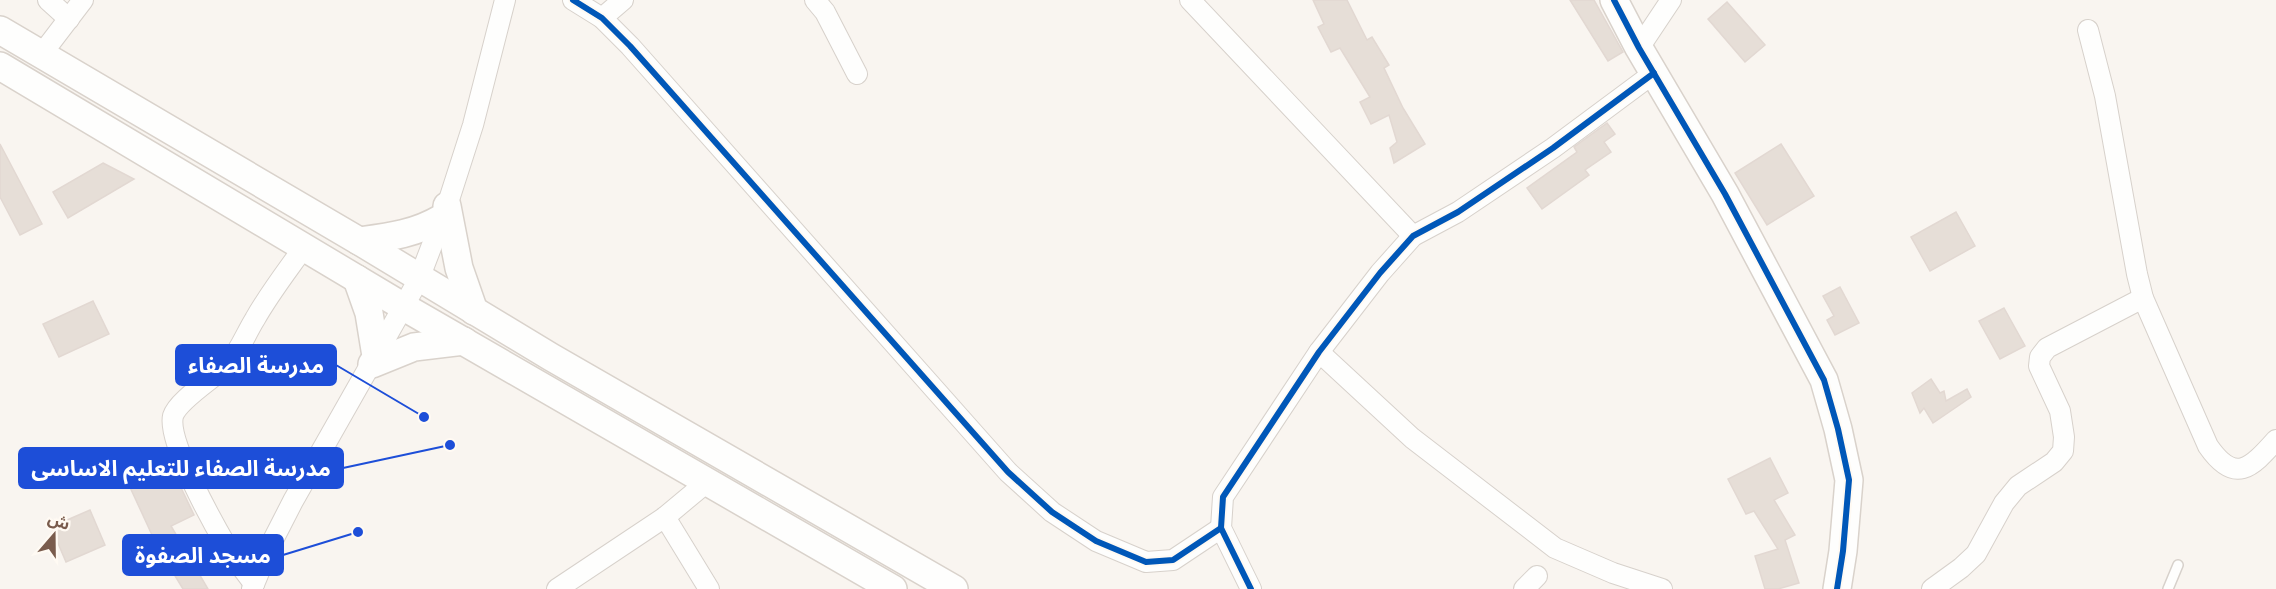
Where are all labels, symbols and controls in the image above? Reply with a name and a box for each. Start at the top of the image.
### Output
callout: مدرسة الصفاء [176,345,336,385]
text: مدرسة الصفاء [188,351,324,379]
callout: مدرسة الصفاء للتعليم الاساسى [19,448,343,488]
text: مدرسة الصفاء للتعليم الاساسى [31,454,331,485]
north arrow [24,505,84,565]
text: ش [45,508,73,534]
callout: مسجد الصفوة [123,535,283,575]
text: مسجد الصفوة [135,541,271,568]

